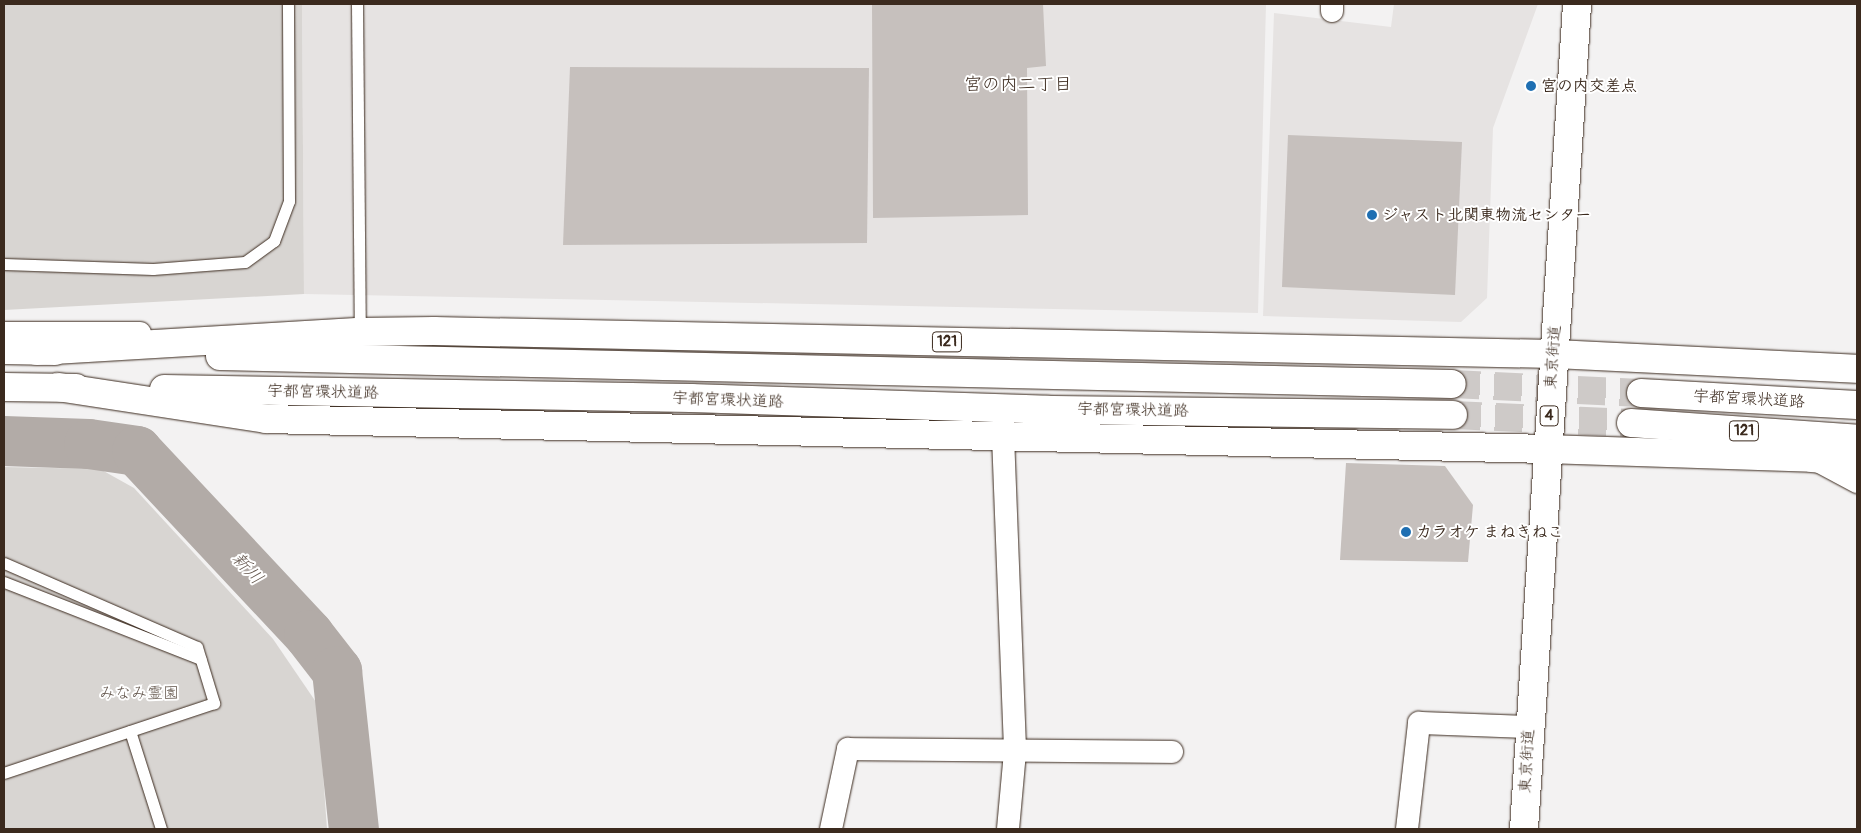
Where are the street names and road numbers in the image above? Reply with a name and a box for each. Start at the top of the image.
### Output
street label: 東京街道 [1541,324,1565,390]
road number: 121 [931,330,963,354]
street label: 宇都宮環状道路 [267,381,379,403]
street label: 宇都宮環状道路 [1693,386,1805,412]
street label: 宇都宮環状道路 [672,388,784,412]
street label: 宇都宮環状道路 [1077,399,1189,421]
road number: 4 [1539,404,1559,428]
road number: 121 [1728,418,1760,444]
street label: 東京街道 [1516,729,1538,793]

